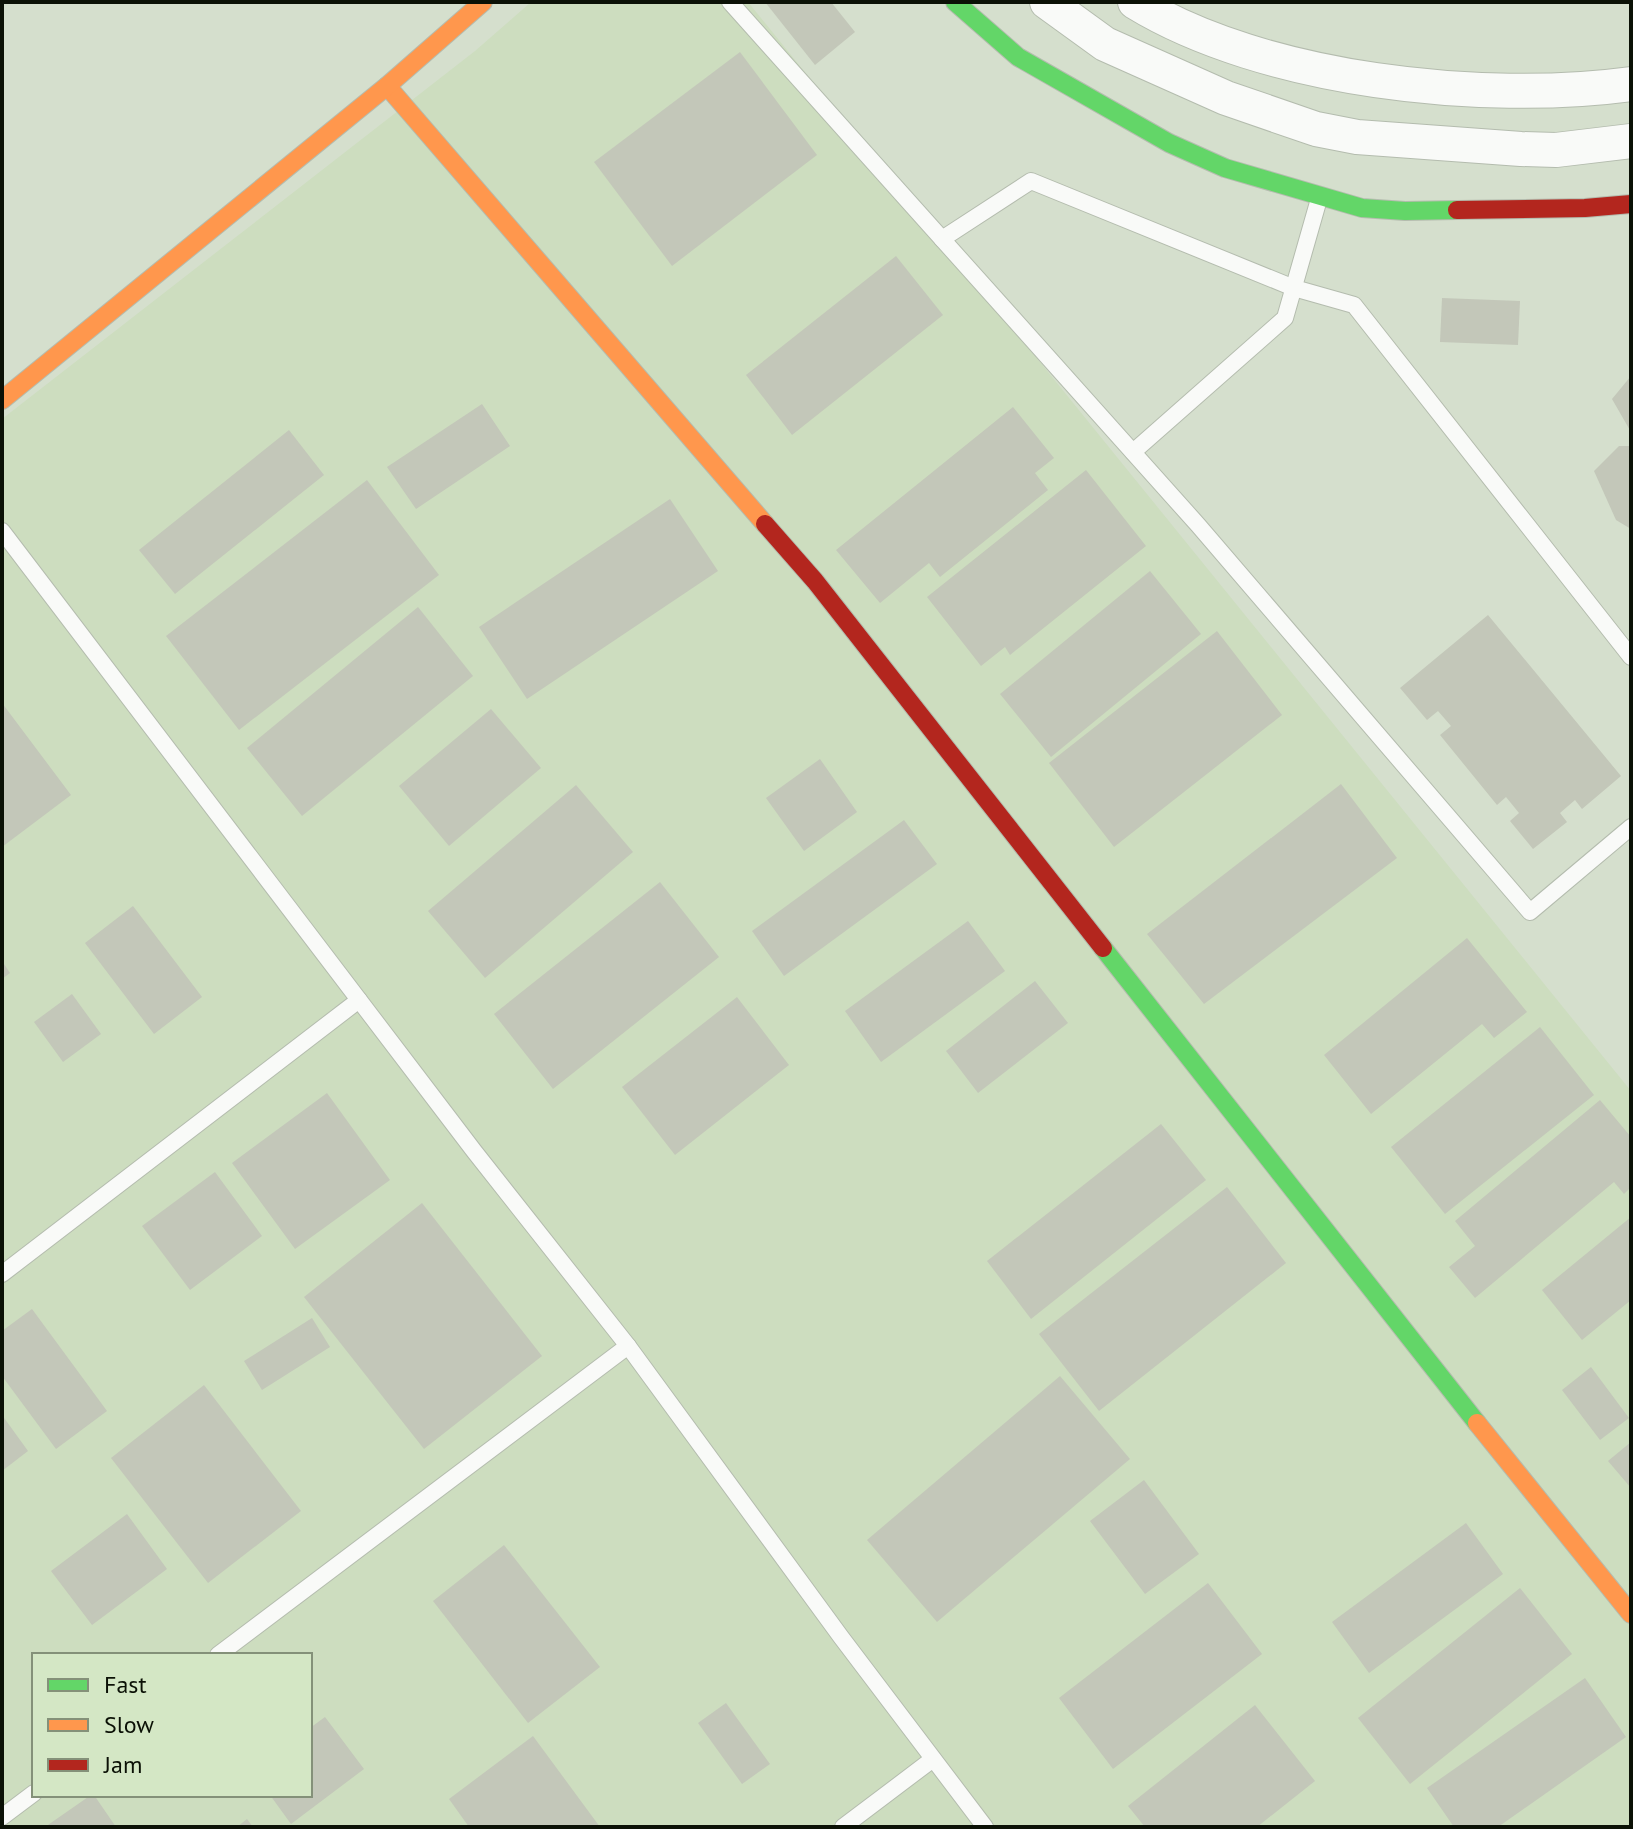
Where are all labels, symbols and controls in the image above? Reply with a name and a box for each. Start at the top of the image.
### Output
legend [32,1653,312,1797]
text: Fast [104,1669,147,1700]
text: Slow [104,1709,154,1740]
text: Jam [103,1749,142,1780]

